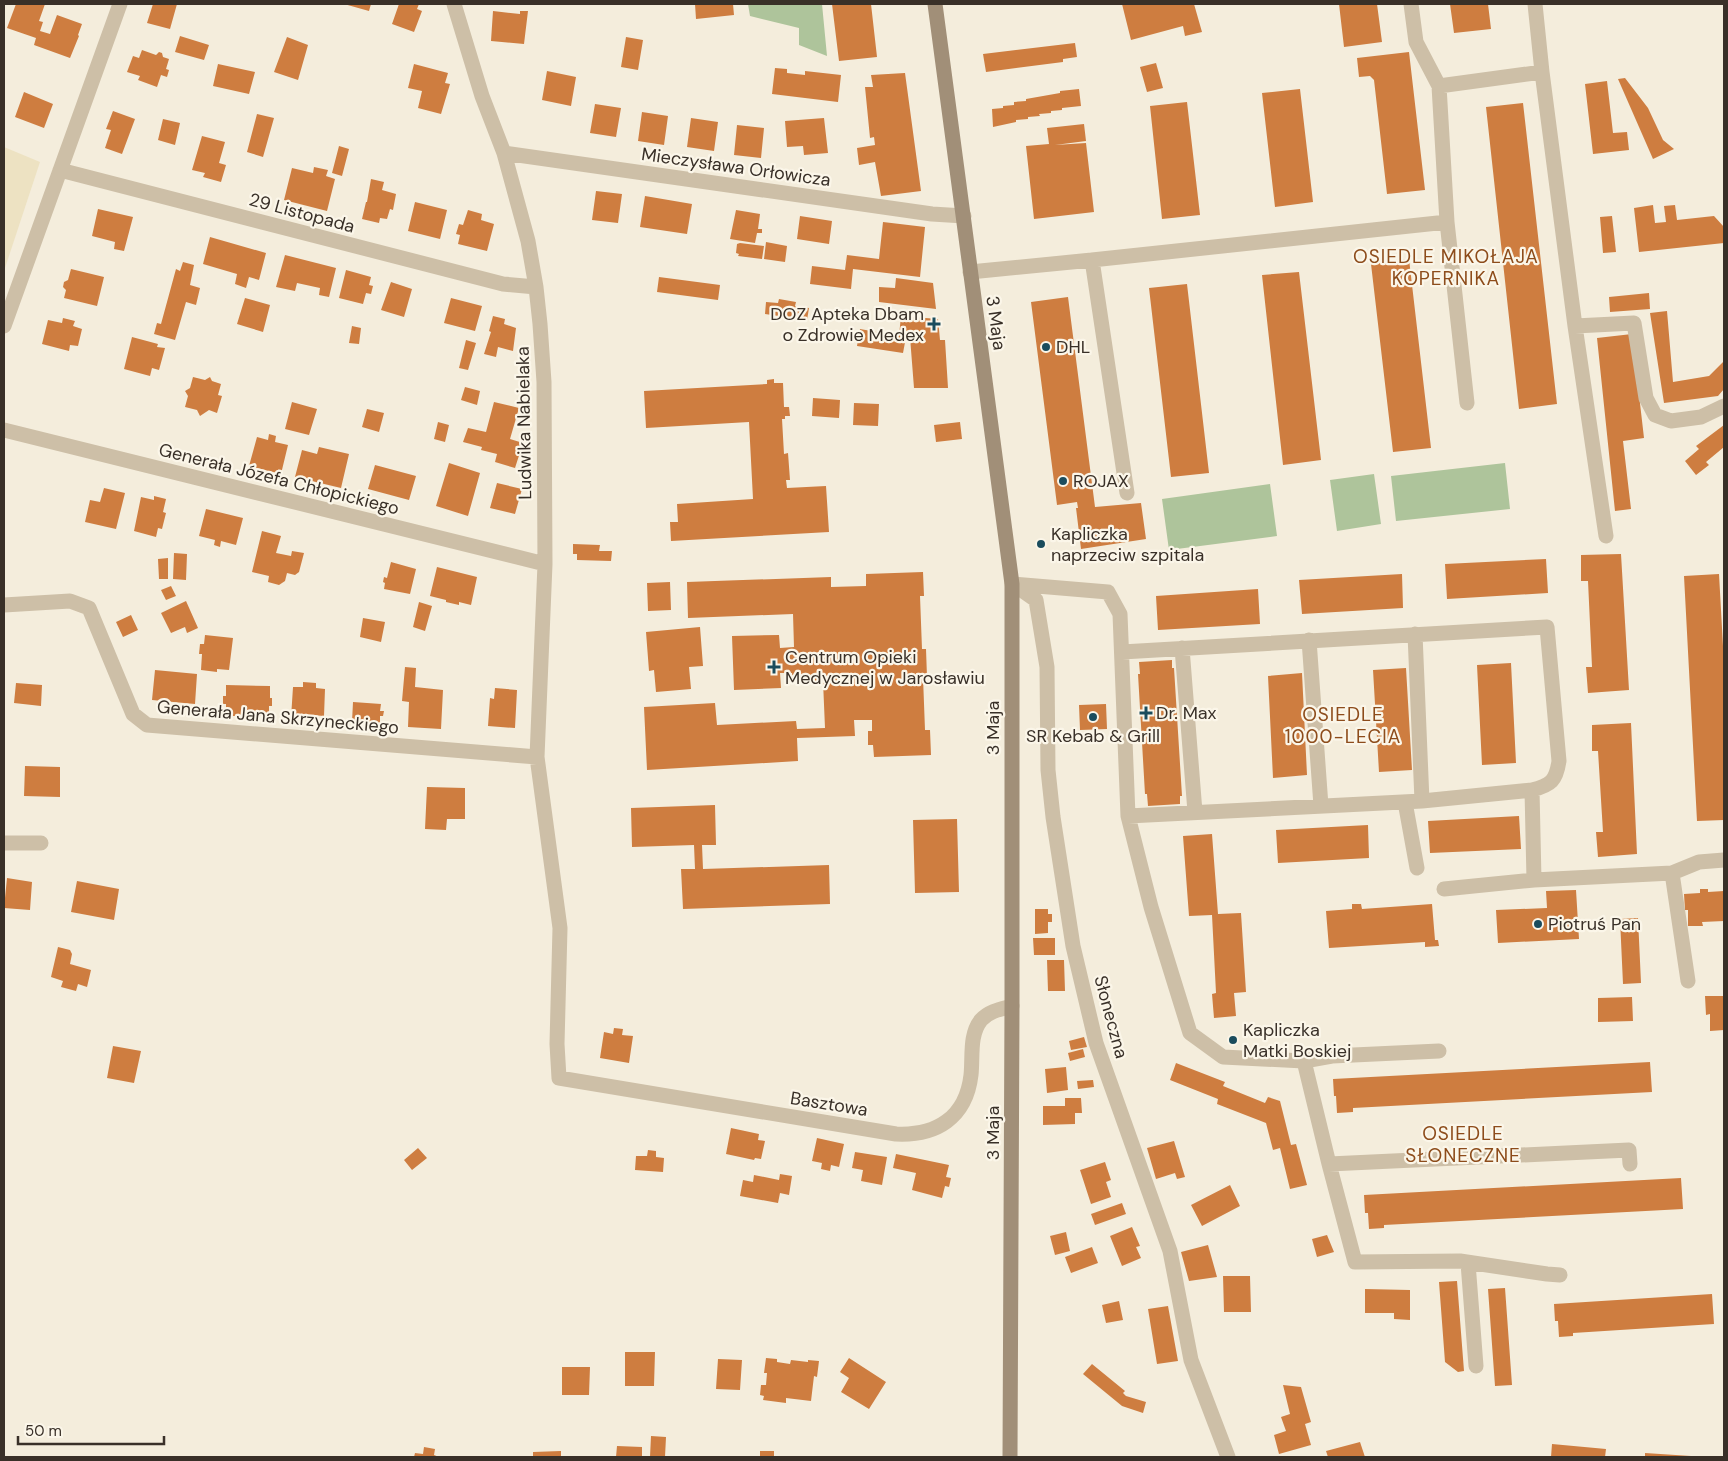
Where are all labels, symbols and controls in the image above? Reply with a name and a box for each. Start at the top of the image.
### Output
street label: Mieczysława Orłowicza [640,142,832,192]
street label: 29 Listopada [247,187,357,239]
district label: OSIEDLE MIKOŁAJA KOPERNIKA [1353,244,1539,291]
street label: 3 Maja [980,294,1012,352]
place label: DOZ Apteka Dbam o Zdrowie Medex [770,302,924,347]
marker: DOZ Apteka Dbam o Zdrowie Medex [928,318,940,330]
place label: DHL [1056,335,1090,359]
marker: DHL [1040,341,1052,353]
street label: Ludwika Nabielaka [511,346,537,500]
street label: Generała Józefa Chłopickiego [156,438,402,520]
place label: ROJAX [1073,469,1129,493]
marker: ROJAX [1057,475,1069,487]
place label: Kapliczka naprzeciw szpitala [1051,522,1204,567]
marker: Kapliczka naprzeciw szpitala [1035,538,1047,550]
place label: Centrum Opieki Medycznej w Jarosławiu [785,645,985,690]
marker: Centrum Opieki Medycznej w Jarosławiu [767,660,781,674]
street label: Generała Jana Skrzyneckiego [156,694,400,740]
street label: 3 Maja [981,701,1005,755]
place label: Dr. Max [1156,701,1217,725]
district label: OSIEDLE 1000-LECIA [1285,702,1401,749]
marker: Dr. Max [1140,707,1152,719]
marker: SR Kebab & Grill [1087,711,1099,723]
place label: SR Kebab & Grill [1026,724,1160,748]
place label: Piotruś Pan [1548,912,1641,936]
marker: Piotruś Pan [1532,918,1544,930]
street label: Słoneczna [1088,973,1134,1061]
place label: Kapliczka Matki Boskiej [1243,1018,1351,1063]
marker: Kapliczka Matki Boskiej [1227,1034,1239,1046]
street label: Basztowa [788,1086,870,1122]
street label: 3 Maja [981,1106,1005,1160]
district label: OSIEDLE SŁONECZNE [1405,1121,1521,1168]
scale bar [18,1414,164,1446]
text: 50 m [25,1421,62,1441]

